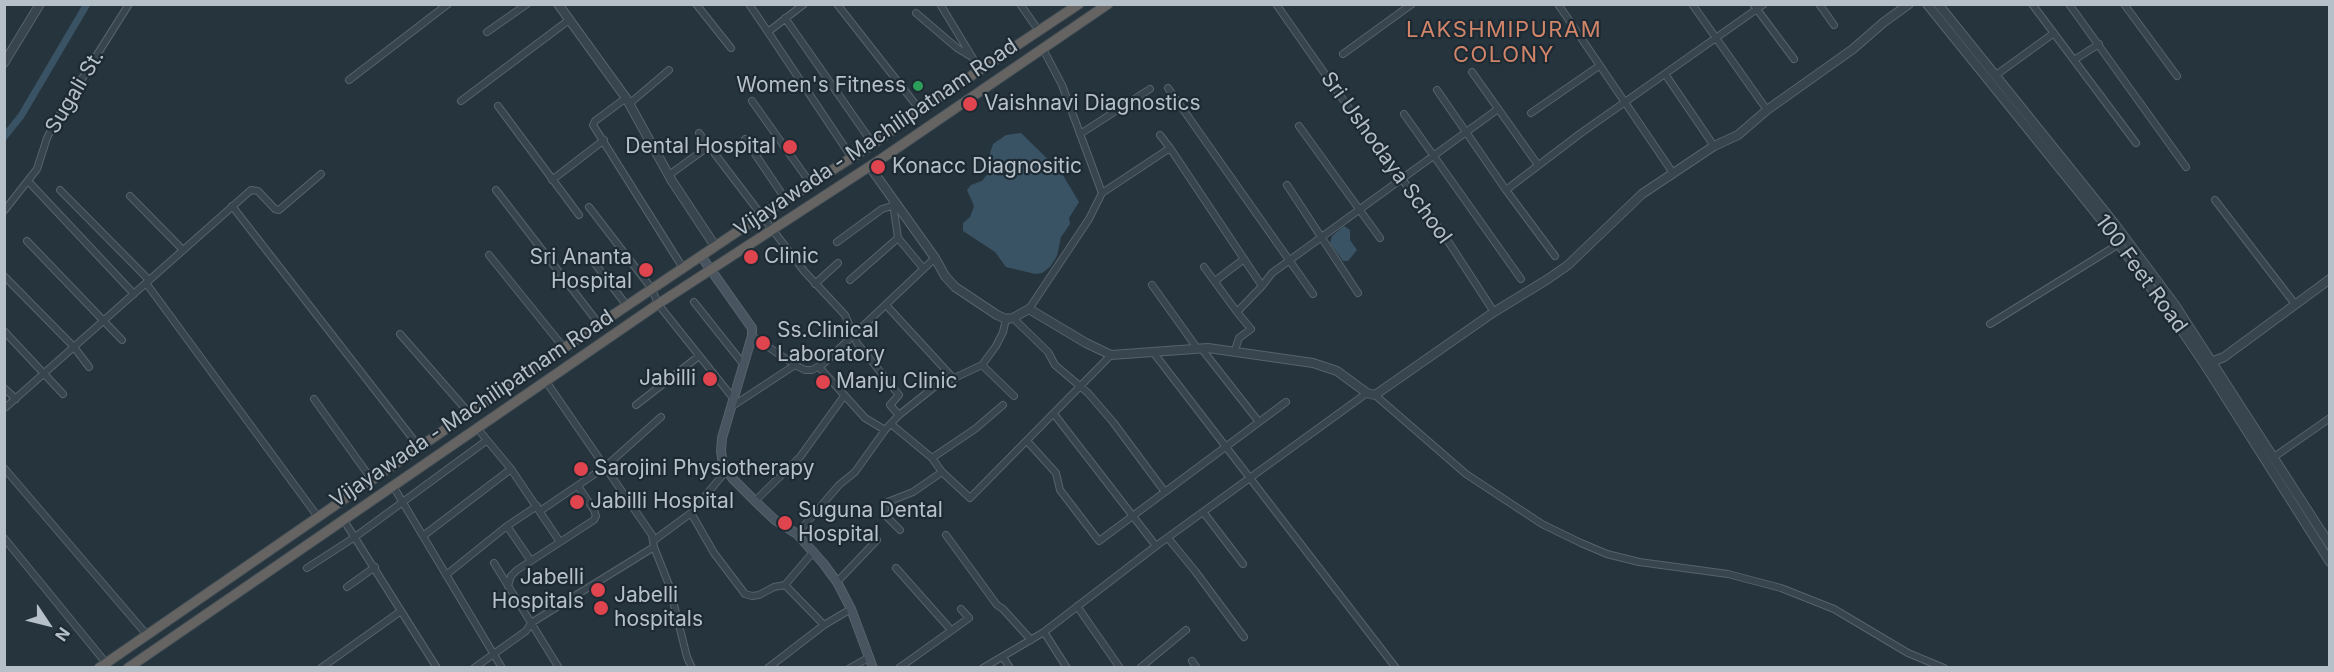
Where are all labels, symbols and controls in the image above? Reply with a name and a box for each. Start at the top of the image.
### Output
district label: LAKSHMIPURAM COLONY [1406,17,1602,68]
street label: Vijayawada - Machilipatnam Road [730,34,1022,242]
street label: Sugali St. [40,46,110,138]
street label: Sri Ushodaya School [1315,67,1457,249]
place label: Women's Fitness [736,73,906,99]
marker: Women's Fitness [911,79,925,93]
place label: Vaishnavi Diagnostics [984,91,1201,117]
marker: Vaishnavi Diagnostics [961,95,979,113]
place label: Dental Hospital [625,134,776,160]
marker: Dental Hospital [781,138,799,156]
place label: Konacc Diagnositic [892,154,1082,180]
marker: Konacc Diagnositic [869,158,887,176]
street label: 100 Feet Road [2090,210,2192,338]
place label: Clinic [764,244,819,270]
place label: Sri Ananta Hospital [529,245,632,295]
marker: Clinic [742,248,760,266]
marker: Sri Ananta Hospital [637,261,655,279]
street label: Vijayawada - Machilipatnam Road [326,305,618,513]
place label: Ss.Clinical Laboratory [777,318,885,368]
marker: Ss.Clinical Laboratory [754,334,772,352]
place label: Jabilli [639,366,696,392]
place label: Manju Clinic [836,369,958,395]
marker: Jabilli [701,370,719,388]
marker: Manju Clinic [814,373,832,391]
place label: Sarojini Physiotherapy [594,456,815,482]
marker: Sarojini Physiotherapy [572,460,590,478]
place label: Jabilli Hospital [590,489,734,515]
marker: Jabilli Hospital [568,493,586,511]
place label: Suguna Dental Hospital [798,498,943,548]
marker: Suguna Dental Hospital [776,514,794,532]
place label: Jabelli Hospitals [492,565,584,615]
marker: Jabelli Hospitals [589,581,607,599]
place label: Jabelli hospitals [614,583,703,633]
north arrow [18,594,78,654]
marker: Jabelli hospitals [592,599,610,617]
text: N [51,624,74,645]

